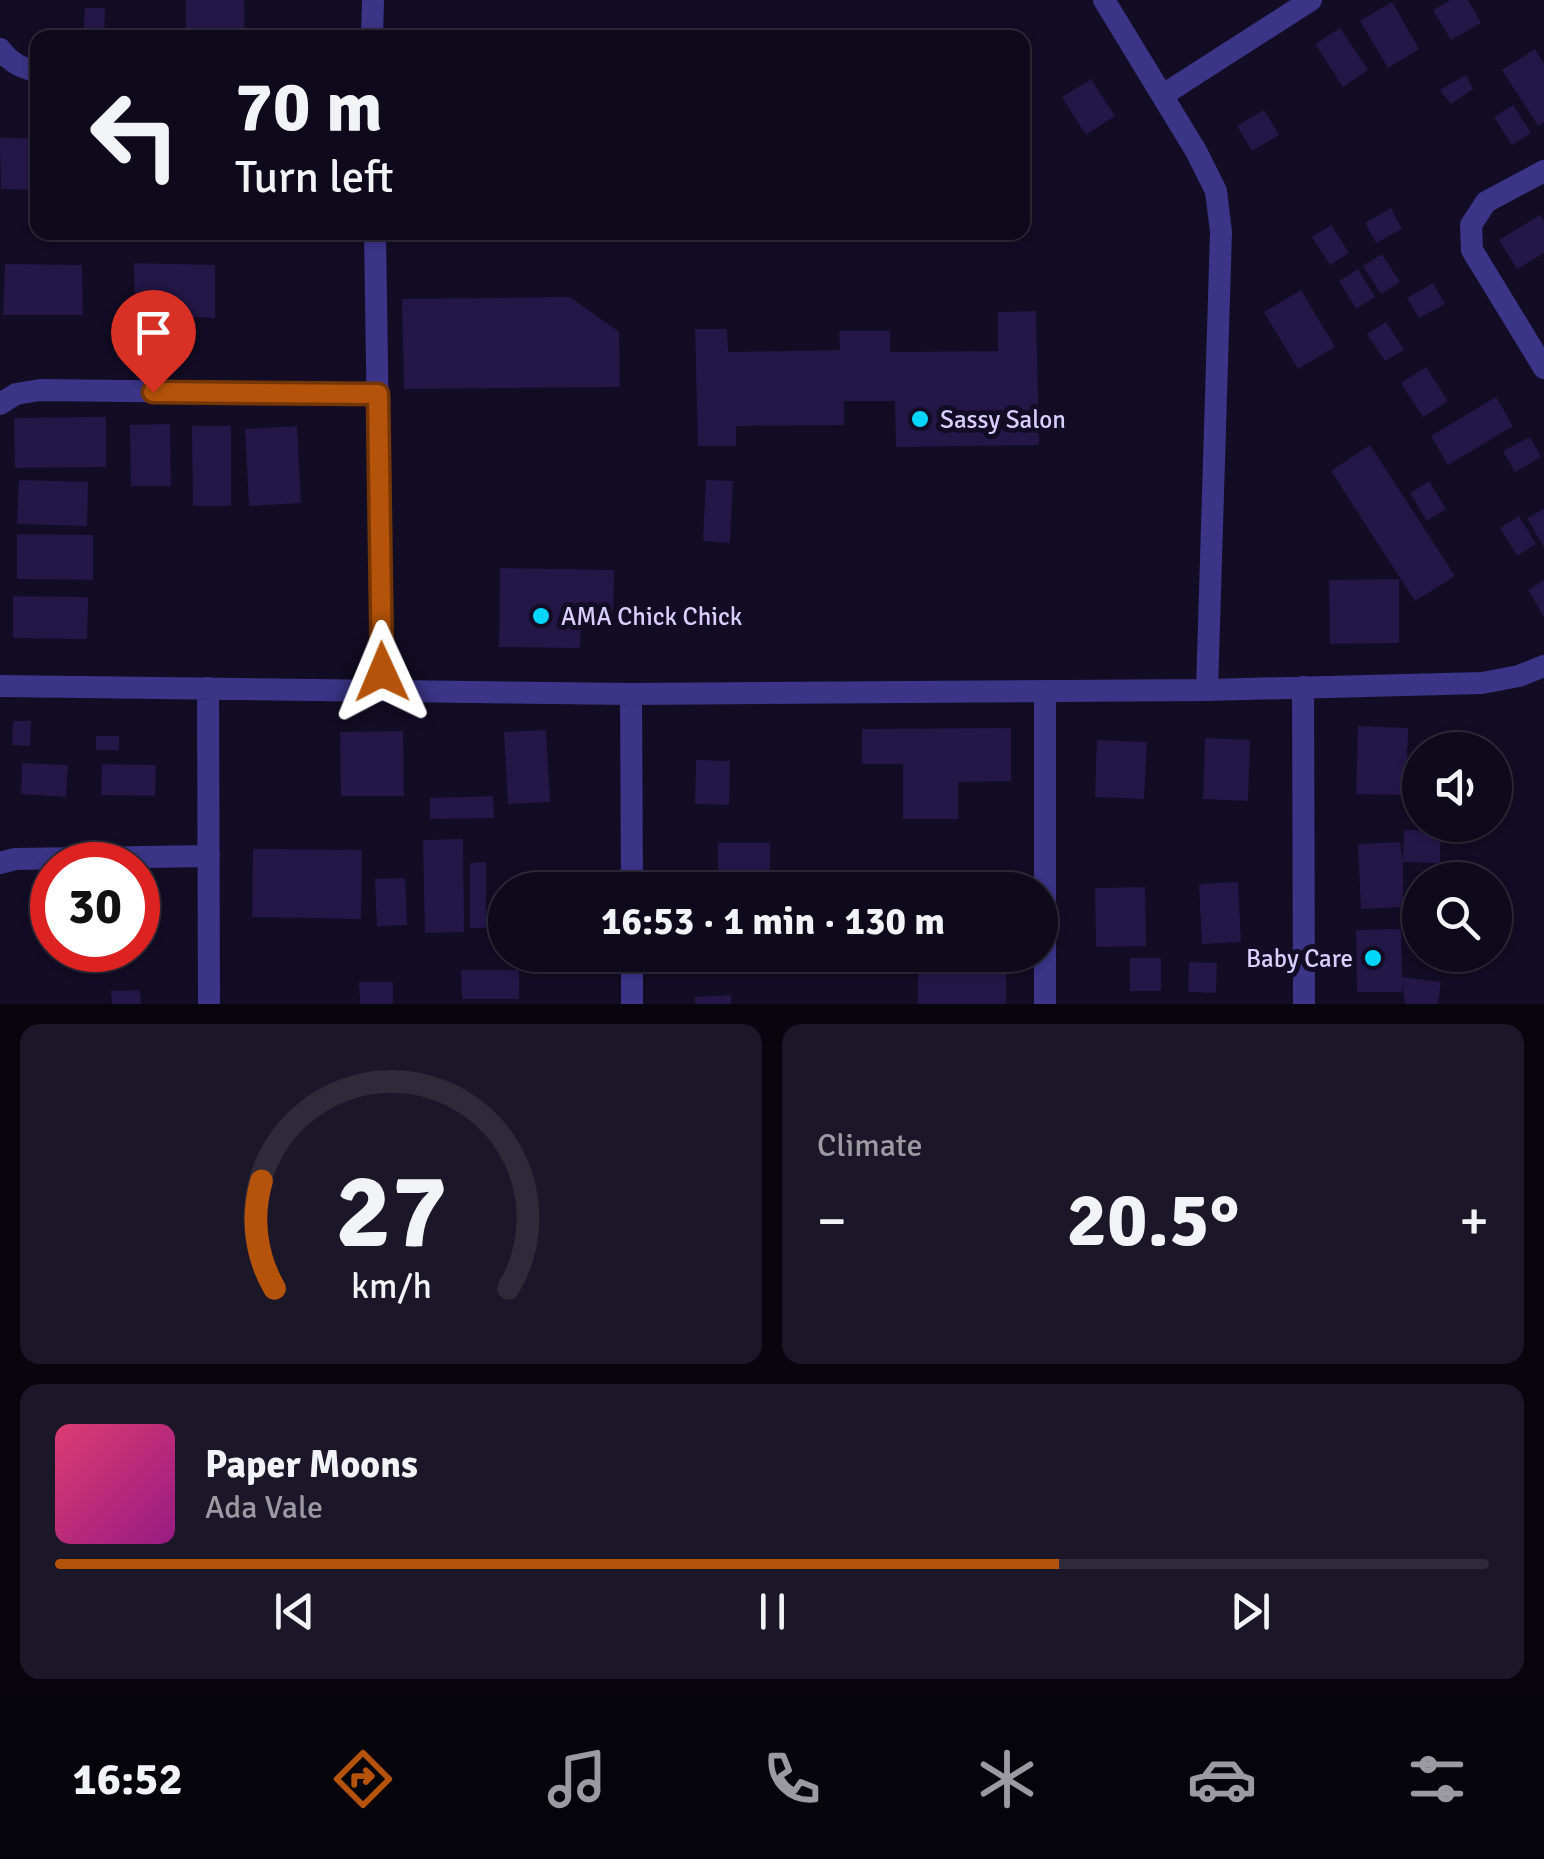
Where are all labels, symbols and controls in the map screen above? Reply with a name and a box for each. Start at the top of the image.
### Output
text: 70 m [235,64,383,150]
icon: left [70,70,200,200]
text: Turn left [235,150,394,205]
pin [111,290,196,393]
icon: arrive [126,305,181,360]
place label: Sassy Salon [940,404,1066,435]
marker: Sassy Salon [909,408,931,430]
place label: AMA Chick Chick [561,601,743,632]
marker: AMA Chick Chick [530,605,552,627]
position arrow [330,620,434,724]
map controls [1402,732,1512,972]
button: sound [1402,732,1512,842]
speed limit sign: 30 [30,842,160,972]
button: search [1402,862,1512,972]
text: 16:53 · 1 min · 130 m [601,898,945,945]
place label: Baby Care [1246,943,1353,974]
marker: Baby Care [1362,947,1384,969]
text: Climate [817,1126,923,1165]
text: 27 [335,1148,447,1276]
text: 20.5° [1067,1174,1240,1267]
text: − [817,1187,847,1255]
text: + [1459,1187,1489,1255]
text: km/h [351,1264,431,1308]
text: Paper Moons [205,1441,418,1488]
text: Ada Vale [205,1488,323,1527]
icon: previous [267,1584,322,1639]
icon: pause [745,1584,800,1639]
icon: next [1223,1584,1278,1639]
icon: directions [328,1744,398,1814]
icon: music [542,1744,612,1814]
icon: phone [757,1744,827,1814]
icon: climate [972,1744,1042,1814]
icon: car [1187,1744,1257,1814]
icon: filters [1402,1744,1472,1814]
text: 16:52 [72,1752,183,1807]

